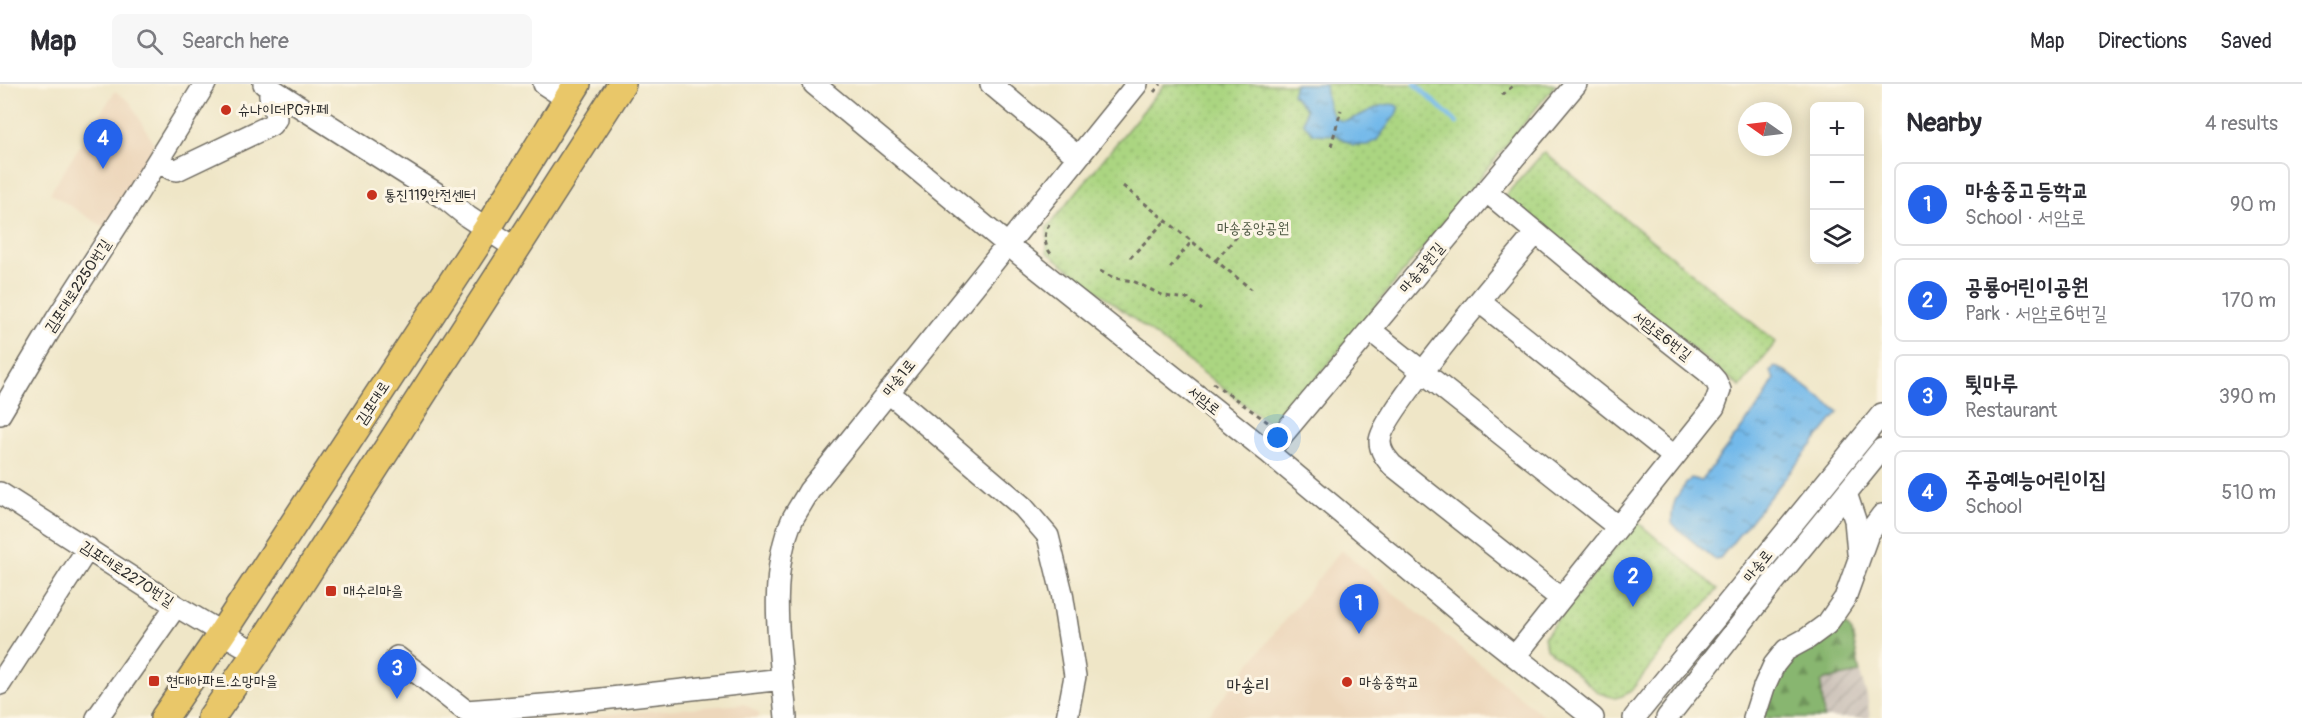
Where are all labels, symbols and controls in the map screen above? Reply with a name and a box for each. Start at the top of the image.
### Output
search box [112,14,532,68]
text: Map [30,24,76,59]
icon: search [133,25,166,58]
text: Search here [181,27,289,55]
text: Map [2030,28,2065,55]
text: Directions [2098,28,2187,55]
text: Saved [2220,28,2272,55]
place label: 슈나이더PC카페 [238,101,328,120]
north arrow [1738,102,1792,156]
map controls [1810,102,1864,264]
button: + [1810,102,1864,156]
marker: 슈나이더PC카페 [219,103,233,117]
text: Nearby [1906,107,1982,139]
text: 4 results [2205,111,2278,136]
pin: 4 [84,120,122,169]
button: − [1810,156,1864,210]
text: 마송중고등학교 [1965,177,2089,205]
place label: 통진119안전센터 [384,186,476,205]
marker: 통진119안전센터 [365,188,379,202]
text: 1 [1924,192,1931,217]
text: 90 m [2230,192,2276,217]
text: School · 서암로 [1965,205,2086,230]
button: layers [1810,210,1864,264]
park label: 마송중앙공원 [1217,219,1289,238]
street label: 김포대로2250번길 [41,236,115,336]
street label: 마송공원길 [1395,239,1449,297]
text: 공룡어린이공원 [1965,273,2089,301]
text: 2 [1922,288,1933,313]
text: 170 m [2222,288,2276,313]
text: Park · 서암로6번길 [1965,301,2107,326]
street label: 서암로6번길 [1629,307,1695,365]
street label: 마송1로 [878,356,920,400]
text: 툇마루 [1965,370,2018,398]
street label: 김포대로 [352,378,394,428]
street label: 서암로 [1184,382,1224,420]
text: 3 [1922,384,1933,409]
text: 390 m [2219,384,2276,409]
text: Restaurant [1965,398,2057,423]
your location [1263,423,1292,452]
text: 주공예능어린이집 [1965,466,2107,494]
text: 4 [1922,480,1933,505]
text: 510 m [2222,480,2276,505]
text: School [1965,494,2022,519]
street label: 김포대로2270번길 [77,537,177,611]
street label: 마송로 [1739,546,1777,586]
pin: 2 [1614,558,1652,607]
place label: 매수리마을 [343,582,403,601]
marker: 매수리마을 [324,584,338,598]
pin: 1 [1340,584,1378,634]
pin: 3 [378,650,416,699]
place label: 현대아파트.소망마을 [166,672,278,691]
place label: 마송중학교 [1359,673,1419,692]
marker: 현대아파트.소망마을 [147,674,161,688]
district label: 마송리 [1226,674,1270,697]
marker: 마송중학교 [1340,675,1354,689]

